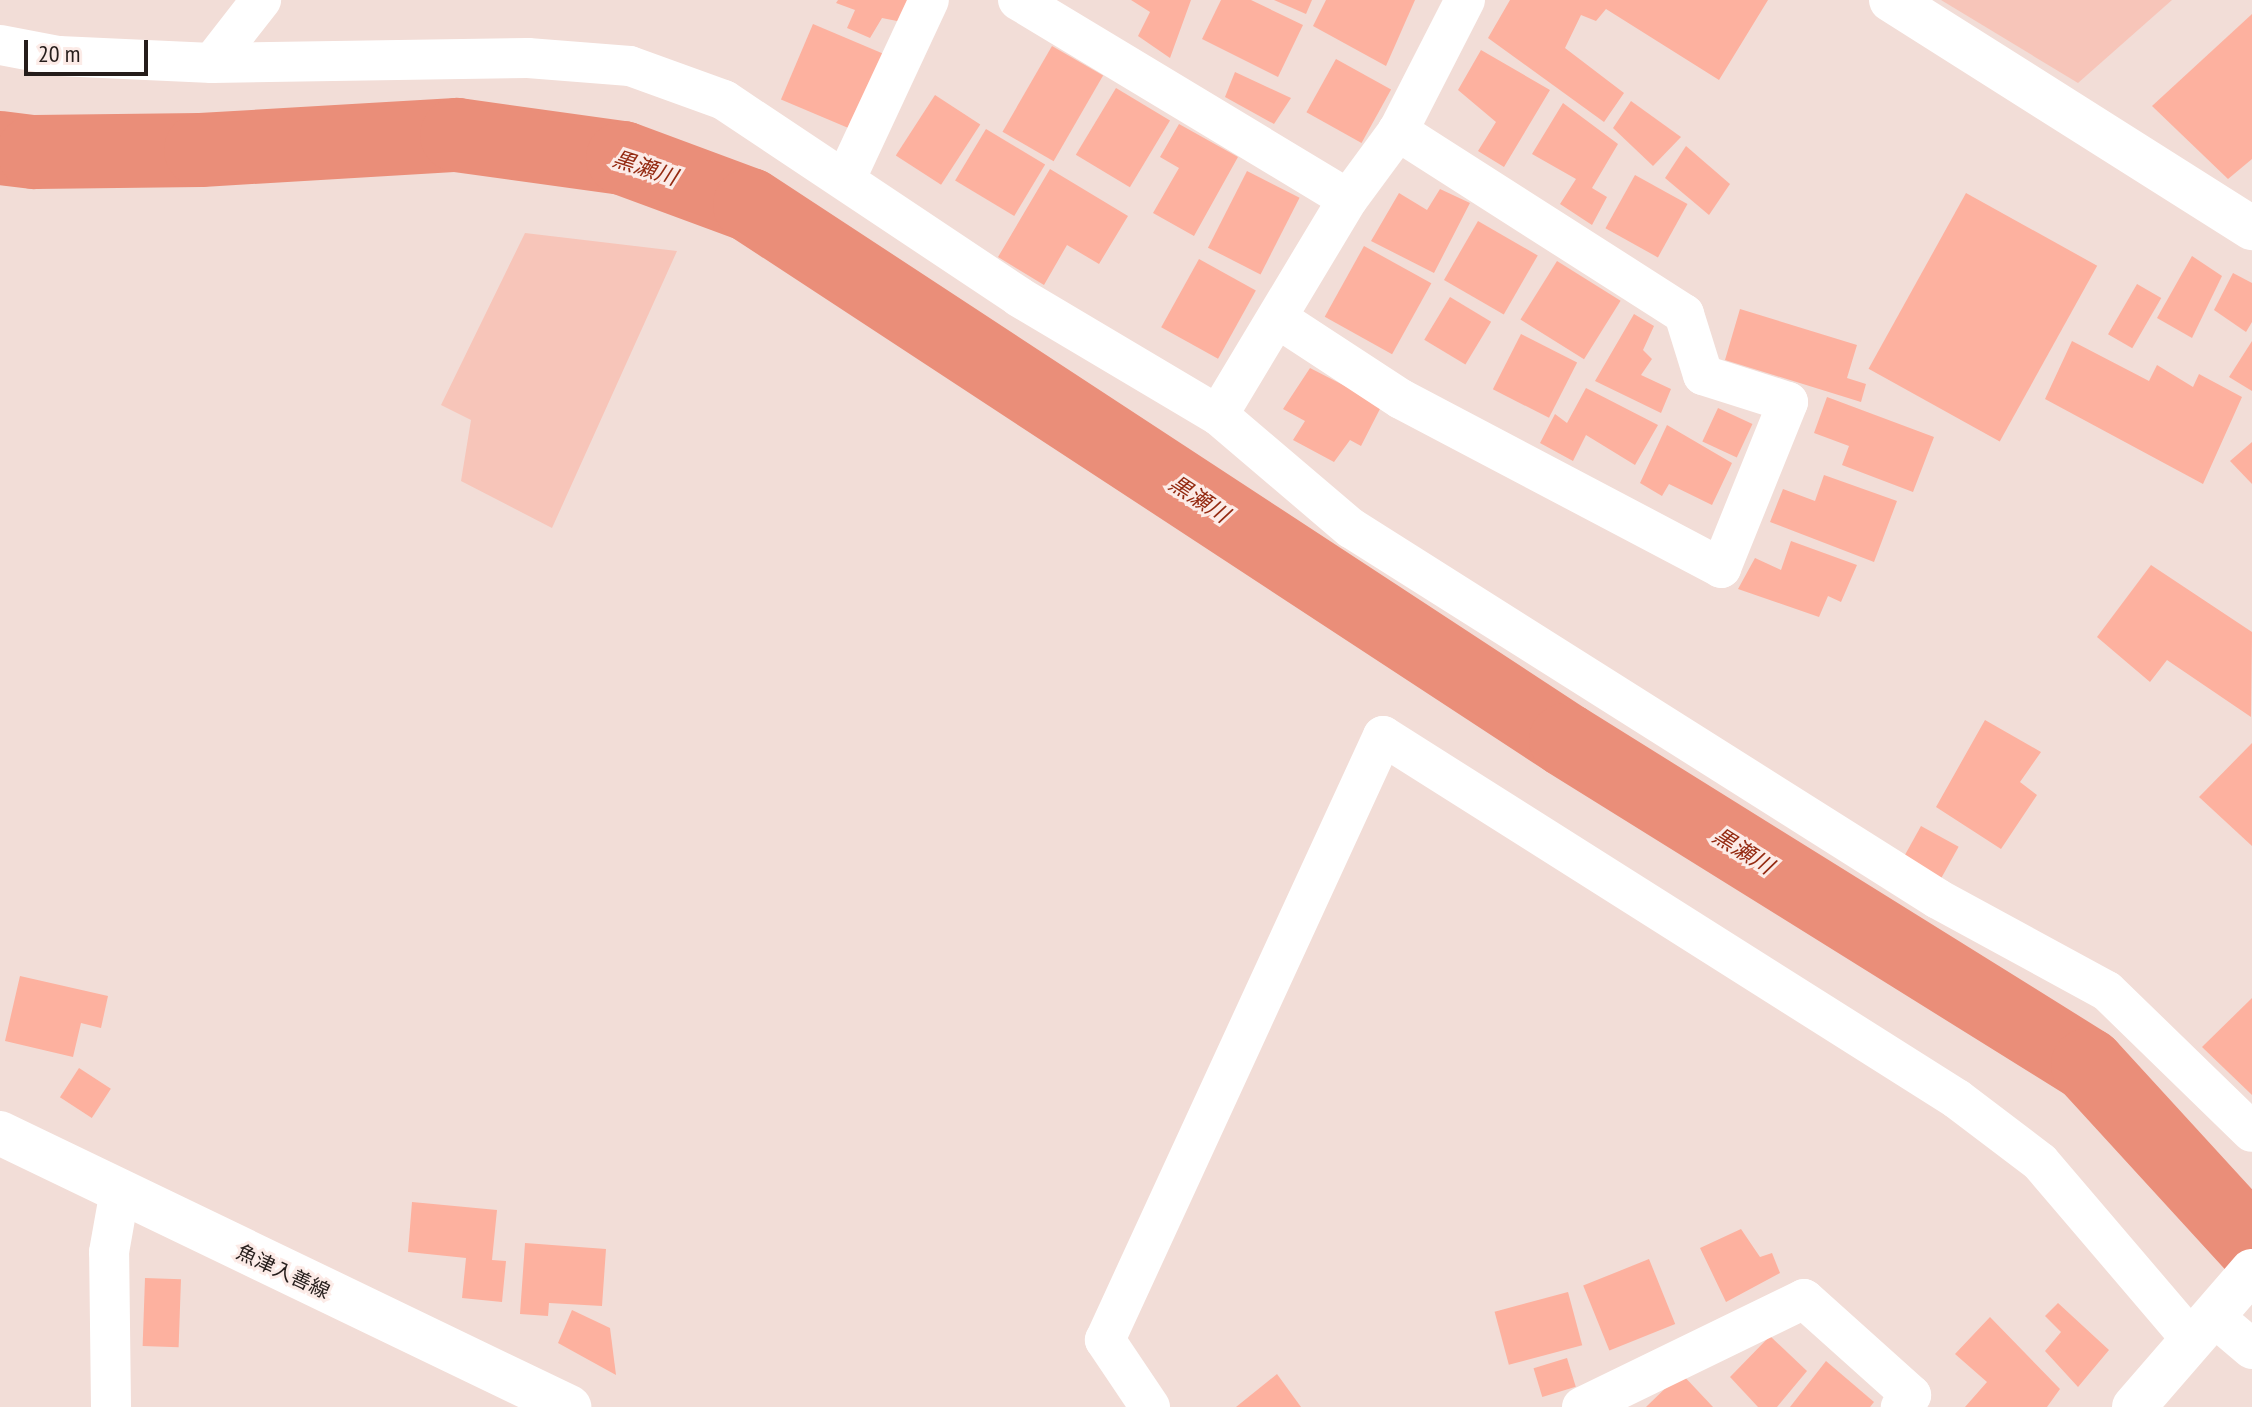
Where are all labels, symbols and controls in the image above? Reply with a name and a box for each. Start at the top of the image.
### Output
scale bar [28,24,152,74]
text: 20 m [38,38,80,69]
water label: 黒瀬川 [610,145,680,191]
water label: 黒瀬川 [1164,470,1234,528]
water label: 黒瀬川 [1708,822,1778,880]
street label: 魚津入善線 [233,1240,333,1304]

